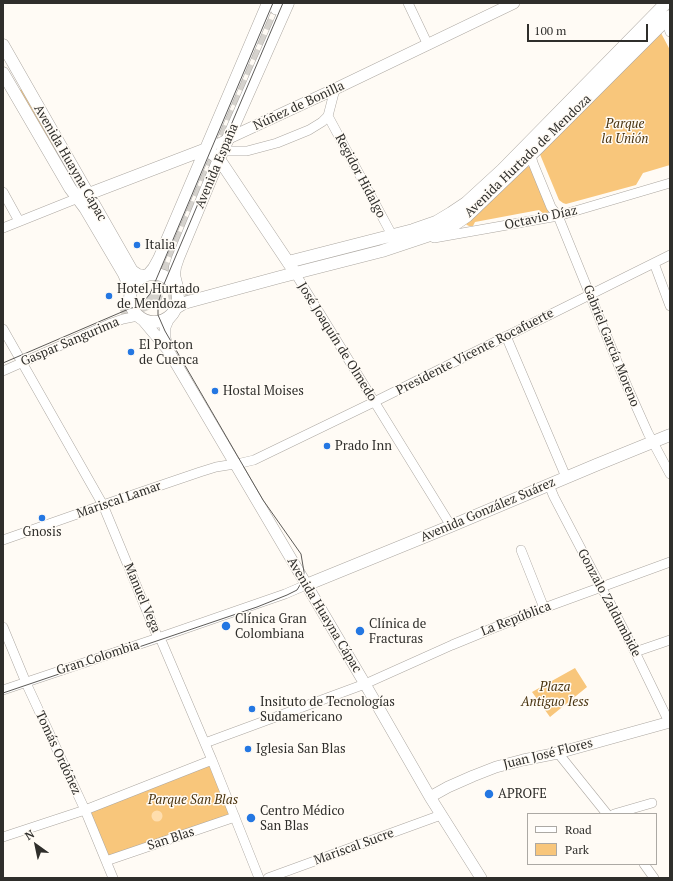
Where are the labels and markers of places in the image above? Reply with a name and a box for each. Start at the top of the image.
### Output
place label: Italia [145,237,175,253]
marker: Italia [132,240,142,250]
place label: Hotel Hurtado de Mendoza [117,281,200,312]
marker: Hotel Hurtado de Mendoza [104,291,114,301]
place label: El Porton de Cuenca [139,337,199,368]
marker: El Porton de Cuenca [126,347,136,357]
place label: Hostal Moises [223,383,304,399]
marker: Hostal Moises [210,386,220,396]
place label: Prado Inn [335,438,392,454]
marker: Prado Inn [322,441,332,451]
marker: Gnosis [37,513,47,523]
place label: Gnosis [22,524,62,540]
place label: Clínica Gran Colombiana [235,611,307,642]
place label: Clínica de Fracturas [369,616,426,647]
marker: Clínica Gran Colombiana [220,620,232,632]
marker: Clínica de Fracturas [354,625,366,637]
place label: Insituto de Tecnologías Sudamericano [260,694,395,725]
marker: Insituto de Tecnologías Sudamericano [247,704,257,714]
place label: Iglesia San Blas [256,741,346,757]
marker: Iglesia San Blas [243,744,253,754]
place label: APROFE [498,786,547,802]
marker: APROFE [483,788,495,800]
place label: Centro Médico San Blas [260,803,344,834]
marker: Centro Médico San Blas [245,812,257,824]

